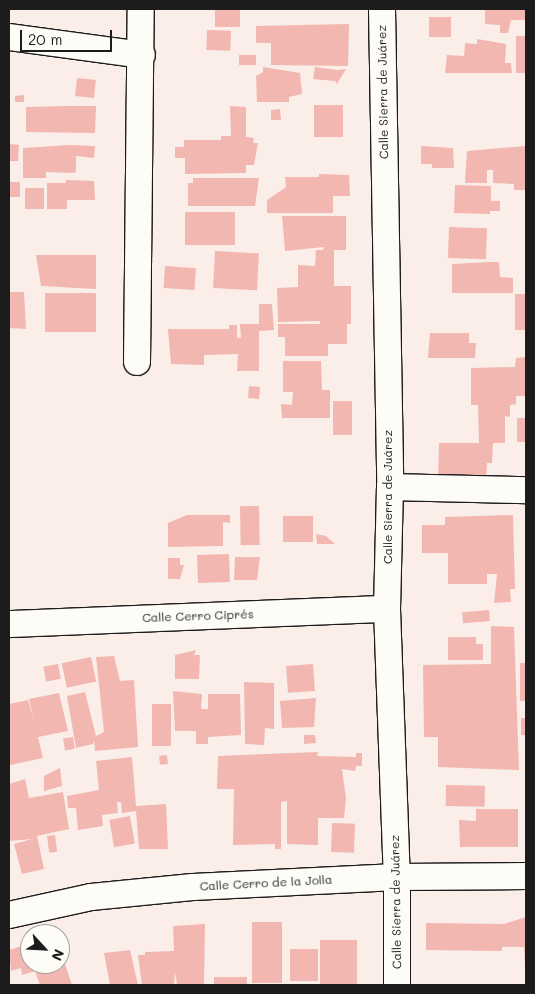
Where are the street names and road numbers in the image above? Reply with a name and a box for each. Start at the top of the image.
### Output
street label: Calle Sierra de Juárez [375,25,391,159]
street label: Calle Sierra de Juárez [381,430,395,564]
street label: Calle Cerro Ciprés [142,607,254,625]
street label: Calle Sierra de Juárez [388,835,404,969]
street label: Calle Cerro de la Jolla [199,872,333,894]

